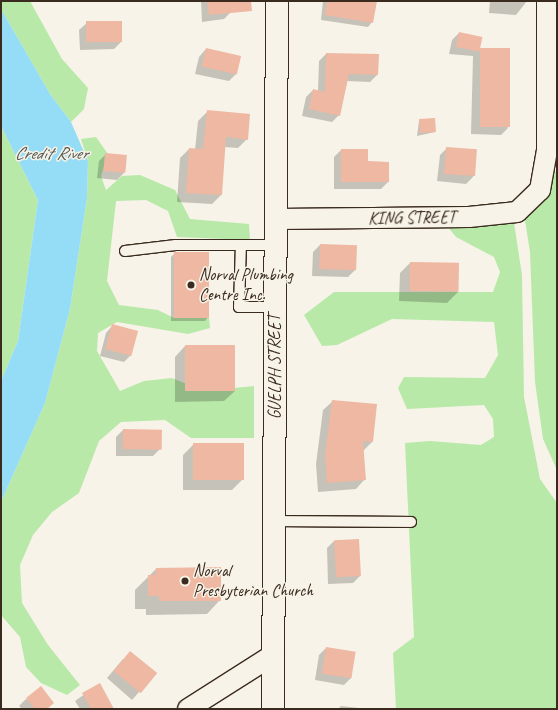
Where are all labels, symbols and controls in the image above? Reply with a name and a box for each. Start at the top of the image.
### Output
water label: Credit River [14,142,88,164]
street label: KING STREET [368,207,456,229]
place label: Norval Plumbing Centre Inc. [199,265,293,305]
marker: Norval Plumbing Centre Inc. [186,280,196,290]
street label: GUELPH STREET [265,315,285,419]
place label: Norval Presbyterian Church [193,561,314,601]
marker: Norval Presbyterian Church [180,576,190,586]

